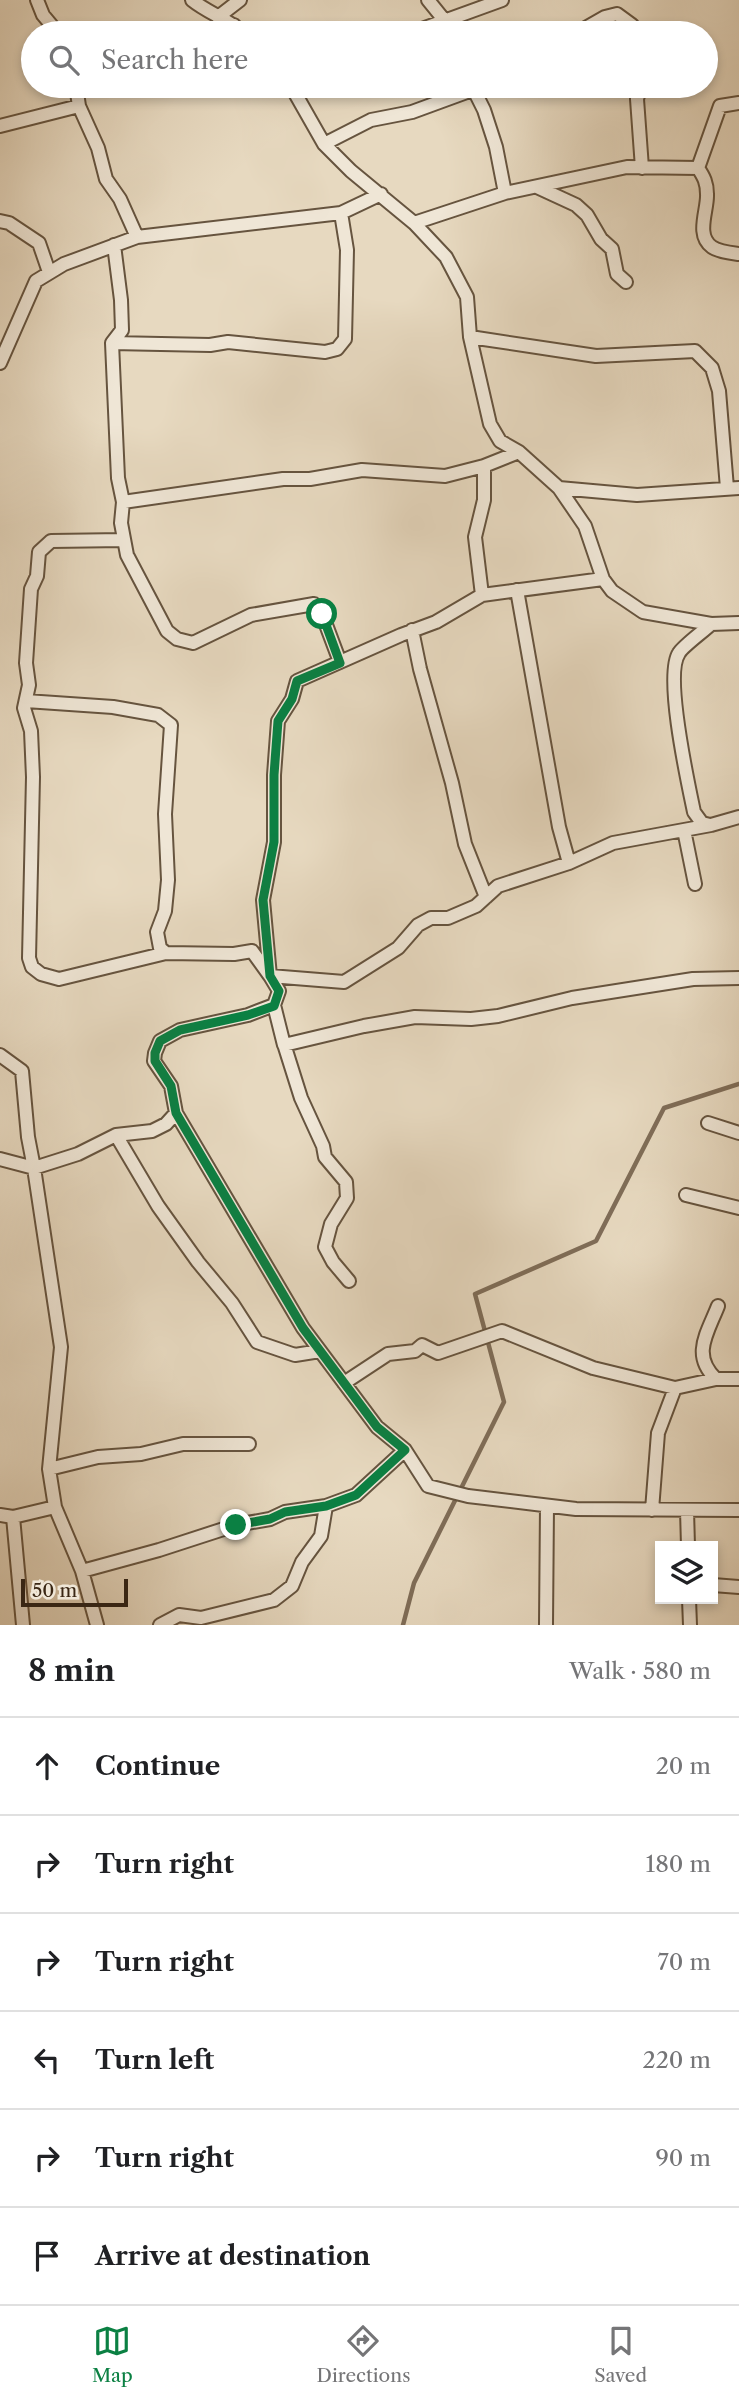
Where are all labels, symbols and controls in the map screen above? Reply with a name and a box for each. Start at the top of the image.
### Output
search box [21,21,718,98]
icon: search [45,41,83,79]
text: Search here [101,44,248,76]
route start [306,598,337,629]
route end [220,1509,251,1540]
map controls [655,1541,718,1604]
button: layers [655,1541,718,1604]
scale bar [21,1576,128,1608]
text: 50 m [32,1579,77,1602]
text: 8 min [28,1652,115,1689]
text: Walk · 580 m [569,1657,711,1685]
icon: ahead [28,1747,66,1785]
text: Continue [95,1750,220,1782]
text: 20 m [656,1752,711,1780]
icon: right [28,1845,66,1883]
text: Turn right [95,1848,234,1880]
text: 180 m [646,1850,711,1878]
icon: right [28,1943,66,1981]
text: Turn right [95,1946,234,1978]
text: 70 m [658,1948,711,1976]
icon: left [28,2041,66,2079]
text: Turn left [95,2044,214,2076]
text: 220 m [642,2046,711,2074]
icon: right [28,2139,66,2177]
text: Turn right [95,2142,234,2174]
text: 90 m [655,2144,711,2172]
icon: arrive [28,2237,66,2275]
text: Arrive at destination [95,2240,370,2272]
tab: Map [92,2322,133,2387]
tab: Directions [317,2322,410,2387]
tab: Saved [594,2322,647,2387]

